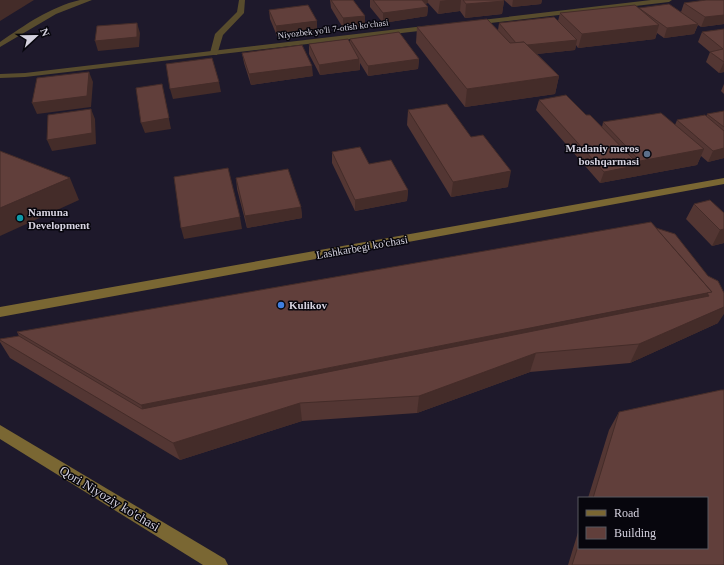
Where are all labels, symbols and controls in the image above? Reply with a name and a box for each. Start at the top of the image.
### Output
north arrow [16,16,56,56]
street label: Niyozbek yo'li 7-otish ko'chasi [277,17,389,41]
text: N [38,26,52,38]
place label: Madaniy meros boshqarmasi [566,142,640,167]
marker: Madaniy meros boshqarmasi [642,149,652,159]
place label: Namuna Development [28,206,90,231]
marker: Namuna Development [15,213,25,223]
street label: Lashkarbegi ko'chasi [315,233,409,261]
place label: Kulikov [289,299,327,311]
marker: Kulikov [276,300,286,310]
street label: Qori Niyoziy ko'chasi [57,463,163,534]
legend [578,497,708,549]
text: Road [614,506,639,520]
text: Building [614,526,656,540]

